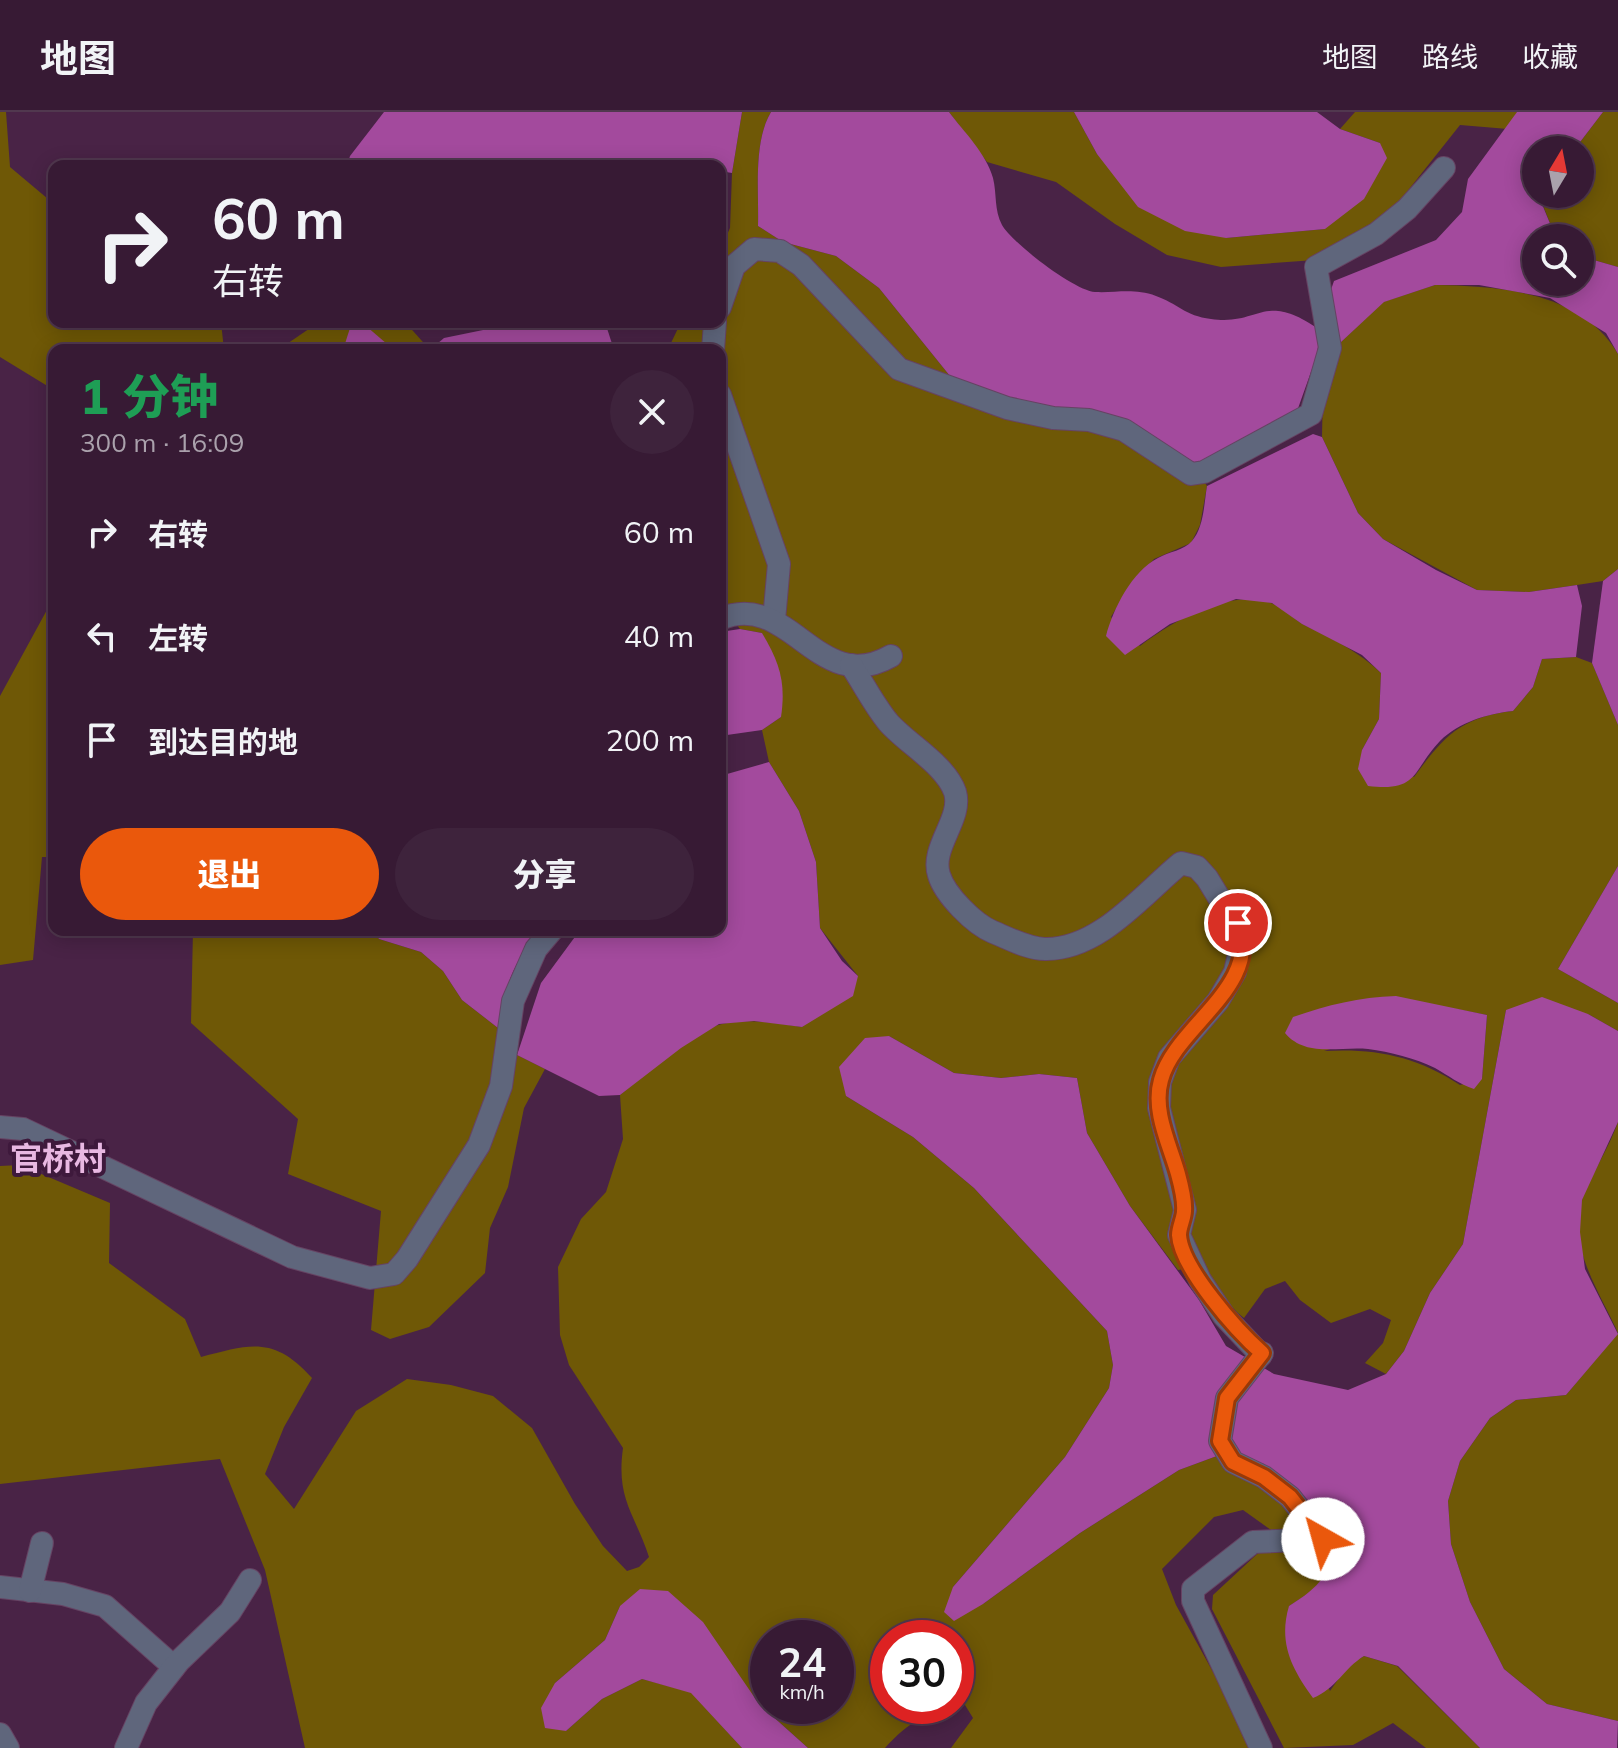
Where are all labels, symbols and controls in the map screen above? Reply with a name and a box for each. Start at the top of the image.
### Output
text: 地图 [40,34,116,82]
text: 地图 [1322,39,1378,74]
text: 路线 [1422,39,1478,74]
text: 收藏 [1522,39,1578,74]
north arrow [1522,136,1594,208]
map controls [1522,136,1594,296]
text: 60 m [212,183,345,253]
icon: right [80,192,184,296]
button: search [1522,224,1594,296]
text: 右转 [212,258,284,303]
text: 1 分钟 [80,366,218,426]
button: close [610,370,694,454]
text: 300 m · 16:09 [80,426,244,459]
icon: right [80,510,124,554]
text: 60 m [624,513,694,551]
text: 右转 [148,515,208,553]
icon: left [80,614,124,658]
text: 40 m [624,617,694,655]
text: 左转 [148,619,208,657]
icon: arrive [80,718,124,762]
text: 200 m [606,721,694,759]
text: 到达目的地 [148,723,298,761]
button: 退出 [80,828,379,920]
button: 分享 [395,828,694,920]
pin [1204,889,1272,957]
icon: arrive [1216,901,1260,945]
district label: 官桥村 [10,1138,106,1178]
position arrow [1281,1497,1365,1581]
speed limit sign: 30 [870,1620,974,1724]
text: 24 [778,1637,826,1687]
text: km/h [779,1679,825,1704]

